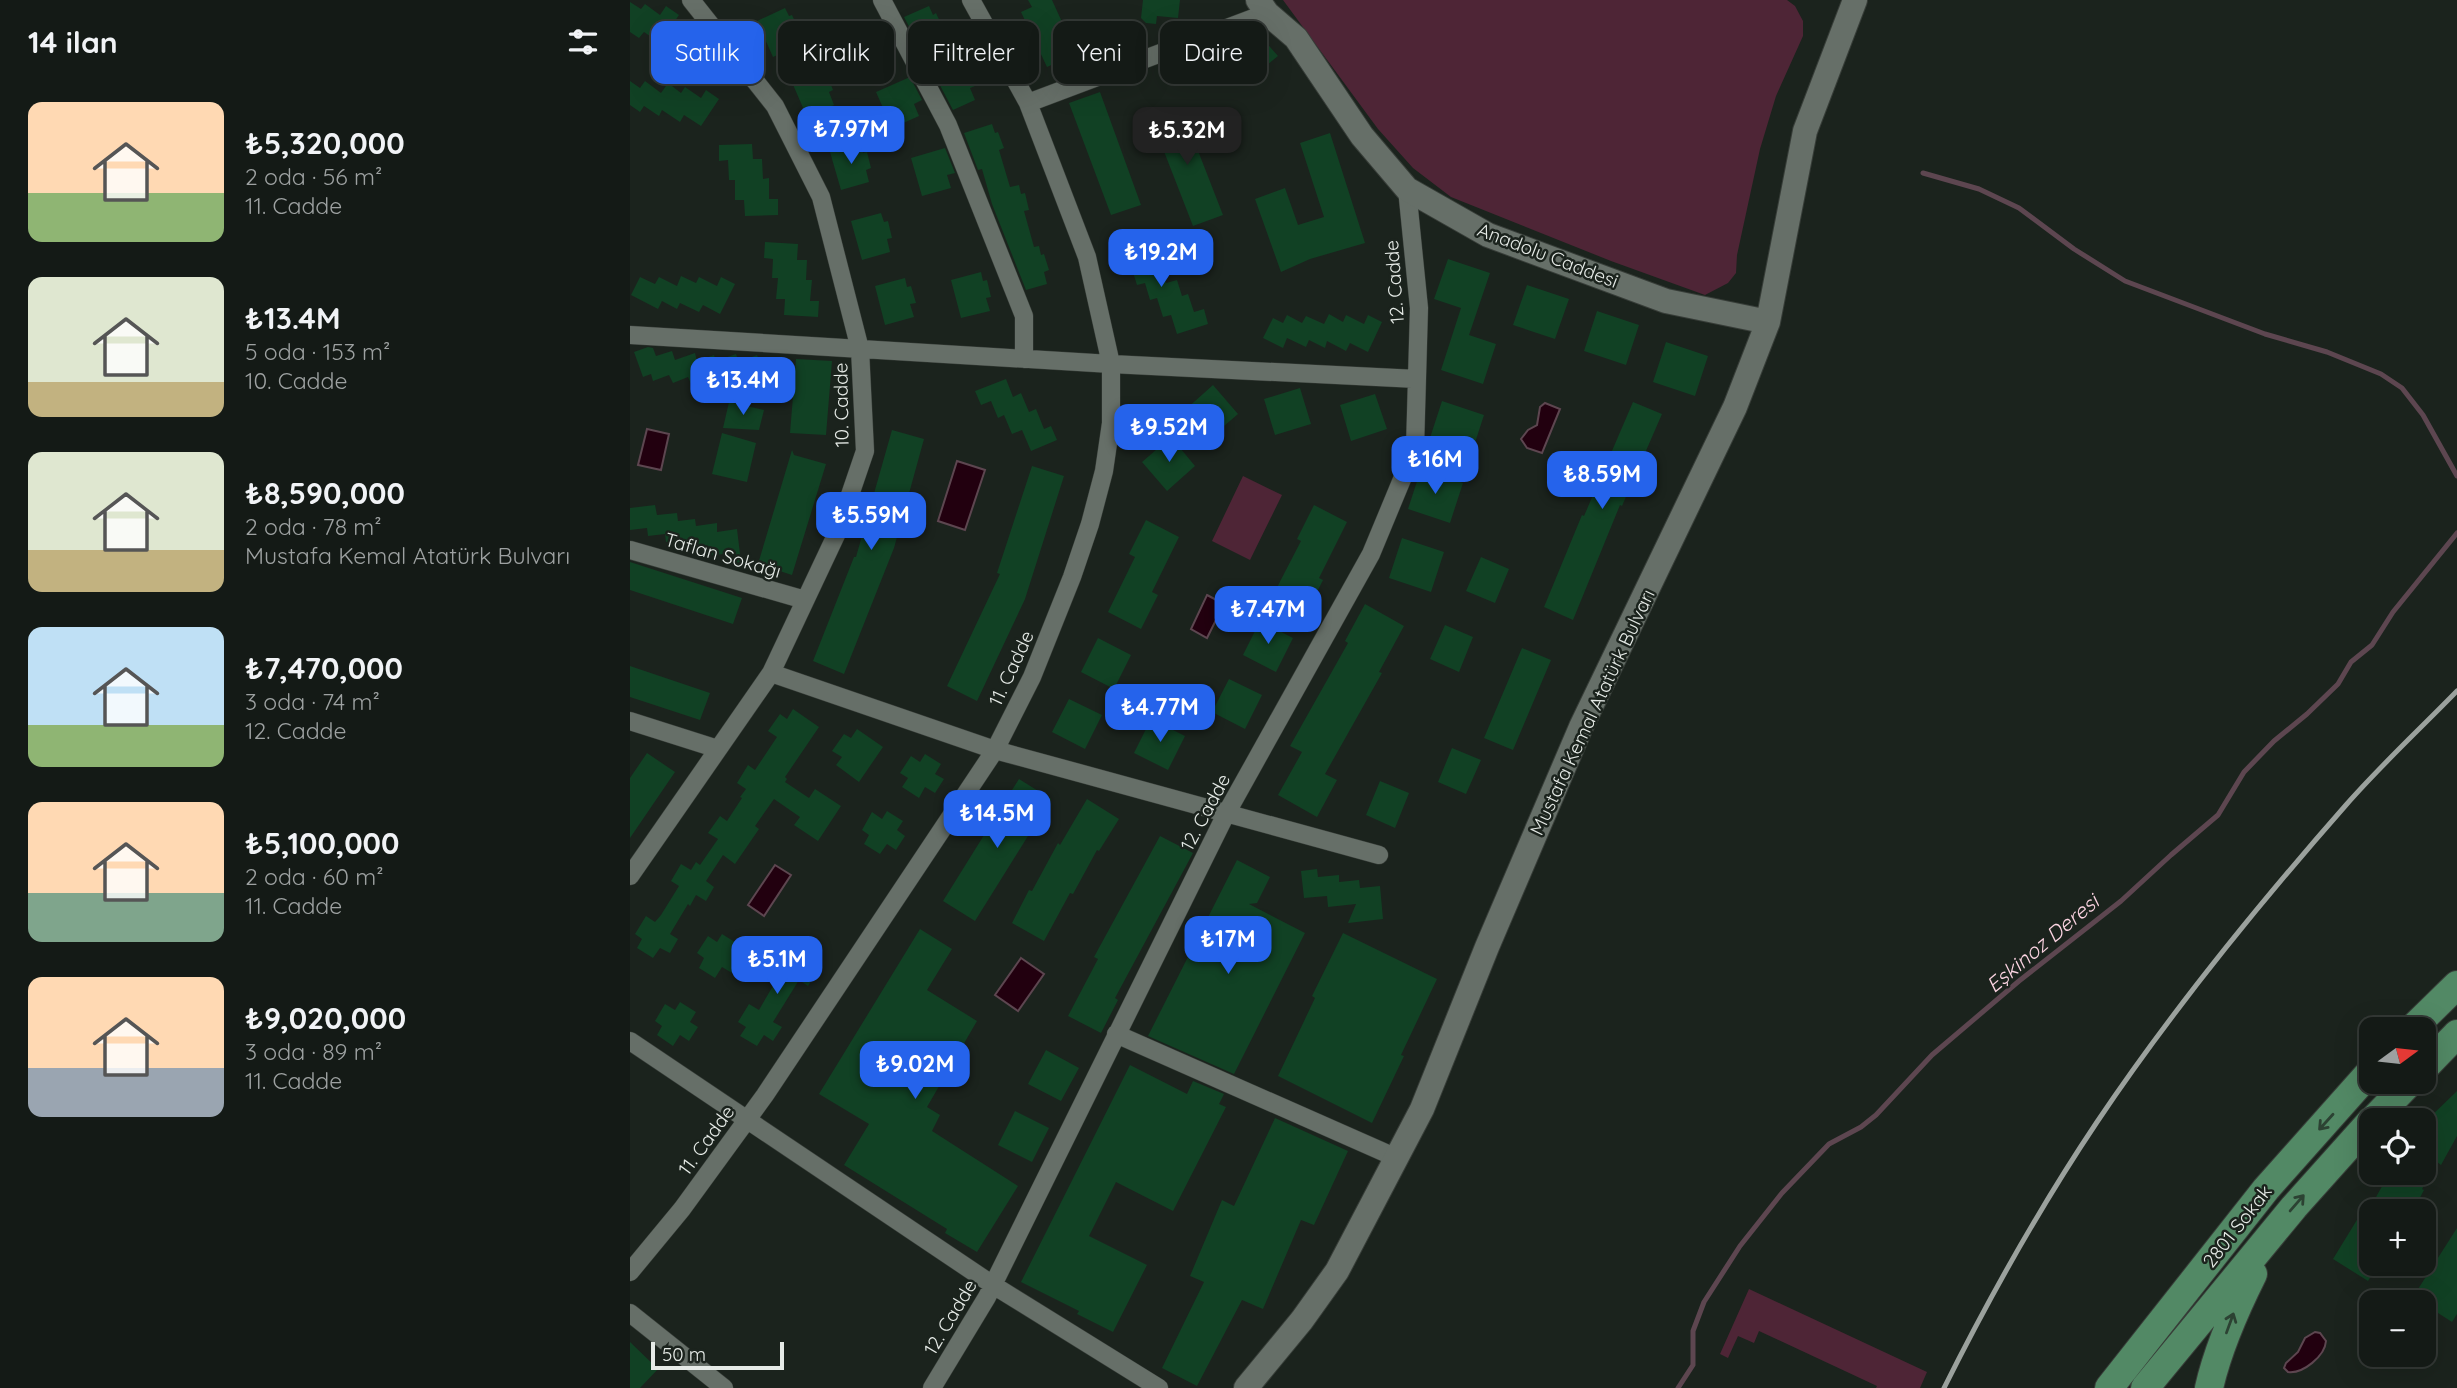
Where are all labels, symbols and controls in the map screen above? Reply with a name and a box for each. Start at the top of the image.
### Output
chip: Satılık [651,21,764,84]
chip: Kiralık [778,21,894,84]
chip: Filtreler [908,21,1039,84]
chip: Yeni [1053,21,1146,84]
chip: Daire [1160,21,1267,84]
text: 14 ilan [28,23,118,61]
icon: filters [564,23,602,61]
pin: ₺7.97M [794,106,908,166]
pin: ₺5.32M [1130,108,1244,167]
text: ₺7.97M [813,114,889,143]
text: ₺5.32M [1149,115,1225,144]
text: ₺5,320,000 [245,124,405,162]
icon: home [84,130,168,214]
text: 2 oda · 56 m² [245,162,382,191]
text: 11. Cadde [245,191,342,220]
street label: Anadolu Caddesi [1474,217,1622,293]
pin: ₺19.2M [1104,230,1218,289]
text: ₺19.2M [1124,237,1198,266]
street label: 12. Cadde [1379,239,1409,325]
text: ₺13.4M [245,299,341,337]
icon: home [84,305,168,389]
text: 5 oda · 153 m² [245,337,390,366]
pin: ₺13.4M [686,358,800,417]
street label: 10. Cadde [828,362,854,448]
text: ₺13.4M [706,365,780,394]
text: 10. Cadde [245,366,347,395]
pin: ₺9.52M [1112,405,1226,464]
text: ₺9.52M [1130,412,1208,441]
pin: ₺16M [1394,436,1476,496]
text: ₺16M [1407,444,1463,473]
pin: ₺8.59M [1545,452,1659,511]
text: ₺8.59M [1563,459,1641,488]
text: ₺8,590,000 [245,474,405,512]
icon: home [84,480,168,564]
pin: ₺5.59M [814,492,928,552]
text: ₺5.59M [832,500,910,529]
text: 2 oda · 78 m² [245,512,382,541]
street label: Taflan Sokağı [662,527,784,583]
text: Mustafa Kemal Atatürk Bulvarı [245,541,570,570]
street label: Mustafa Kemal Atatürk Bulvarı [1524,585,1660,839]
pin: ₺7.47M [1211,586,1325,646]
text: ₺7.47M [1231,594,1305,623]
street label: 11. Cadde [983,627,1039,709]
text: ₺7,470,000 [245,649,403,687]
icon: home [84,655,168,739]
pin: ₺4.77M [1103,684,1217,744]
text: 3 oda · 74 m² [245,687,380,716]
text: ₺4.77M [1121,692,1199,721]
text: 12. Cadde [245,716,347,745]
street label: 12. Cadde [1175,769,1235,855]
pin: ₺14.5M [940,790,1054,850]
text: ₺14.5M [960,798,1034,827]
text: ₺5,100,000 [245,824,399,862]
icon: home [84,830,168,914]
text: 2 oda · 60 m² [245,862,383,891]
water label: Eşkinoz Deresi [1980,887,2105,998]
text: 11. Cadde [245,891,342,920]
pin: ₺17M [1187,916,1269,976]
text: ₺17M [1201,924,1255,953]
pin: ₺5.1M [728,936,826,996]
text: ₺5.1M [747,944,807,973]
text: ₺9,020,000 [245,999,406,1037]
icon: home [84,1005,168,1089]
north arrow [2359,1017,2436,1094]
map controls [2359,1017,2436,1367]
text: 3 oda · 89 m² [245,1037,382,1066]
pin: ₺9.02M [858,1042,972,1101]
text: ₺9.02M [876,1049,954,1078]
text: 11. Cadde [245,1066,342,1095]
street label: 11. Cadde [673,1100,739,1180]
button: locate [2359,1108,2436,1185]
one-way arrow [2318,1112,2334,1130]
street label: 2801 Sokak [2197,1180,2277,1272]
one-way arrow [2289,1195,2305,1213]
button: + [2359,1199,2436,1276]
street label: 12. Cadde [918,1275,982,1359]
button: − [2359,1290,2436,1367]
one-way arrow [2225,1313,2237,1335]
scale bar [651,1339,784,1371]
text: 50 m [662,1342,706,1366]

